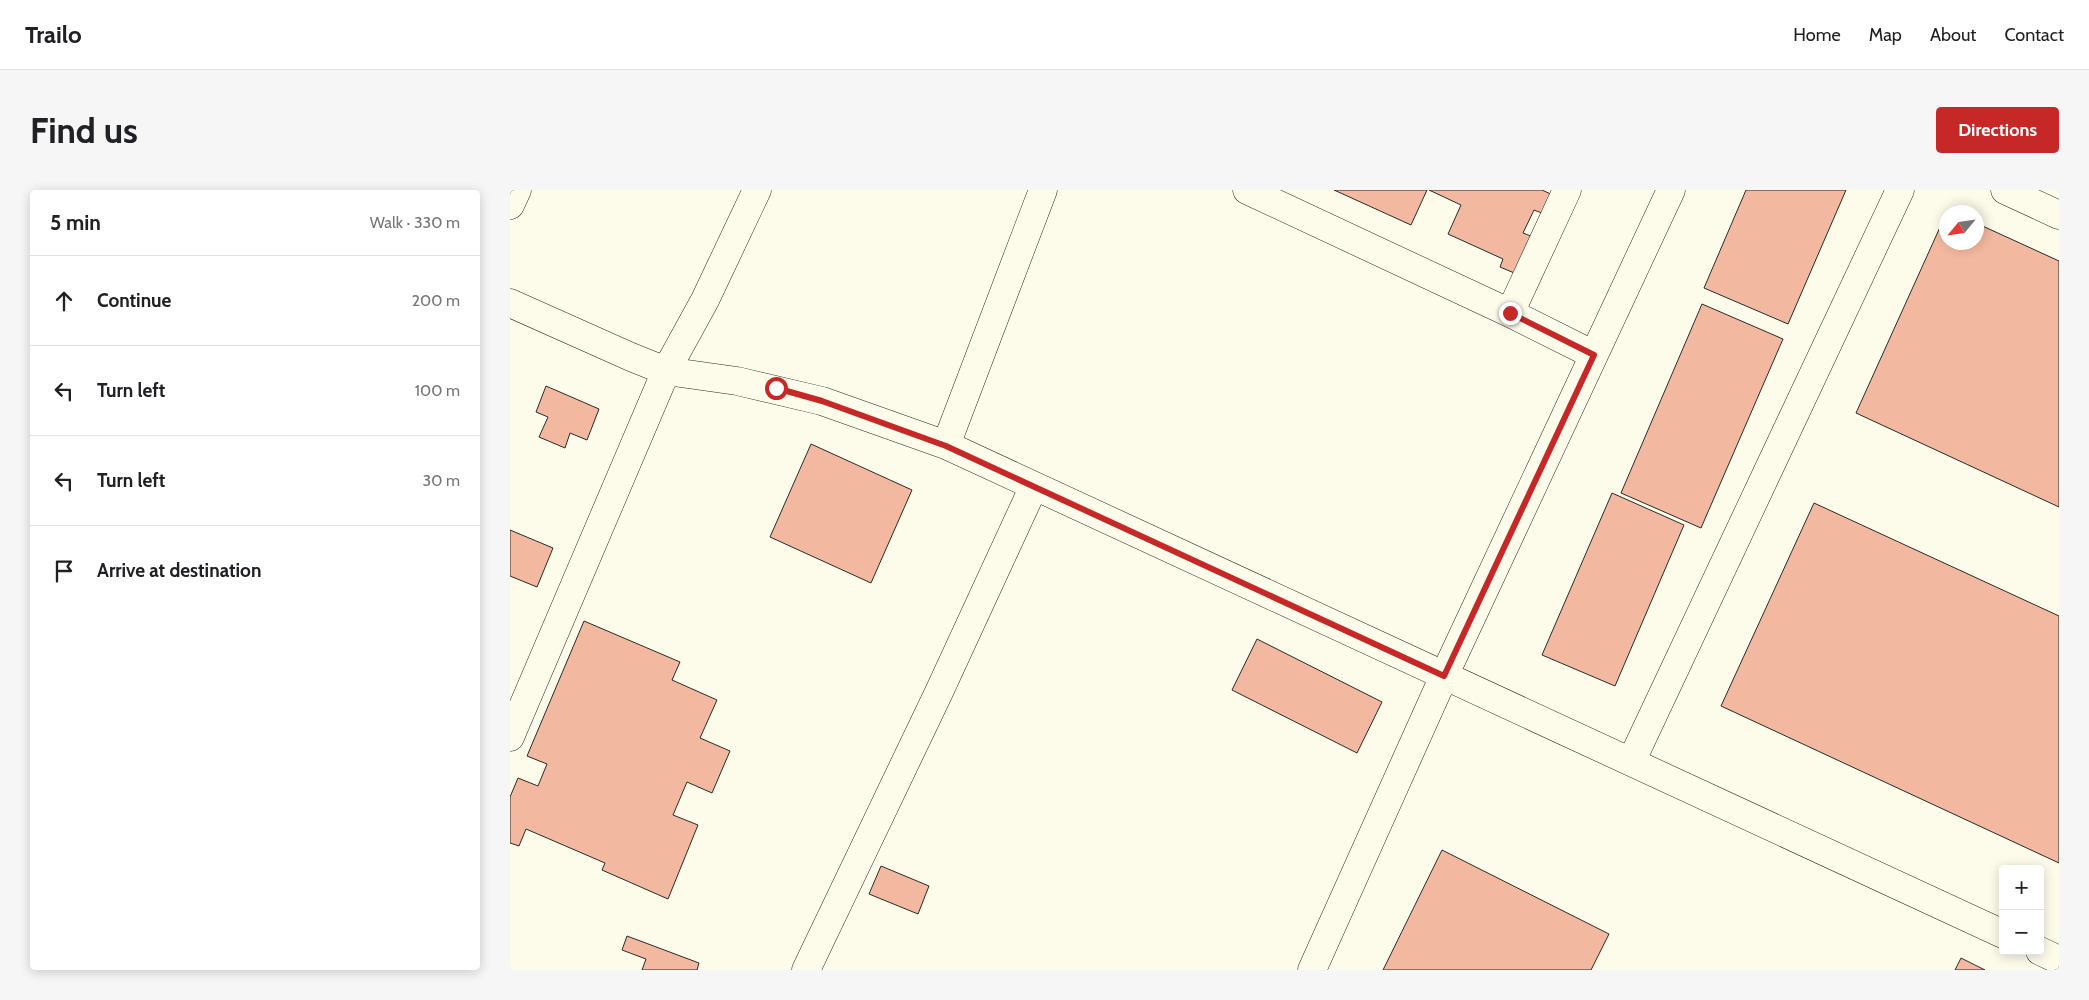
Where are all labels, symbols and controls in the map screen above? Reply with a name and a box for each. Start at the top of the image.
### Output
text: Trailo [25,20,82,49]
text: Home [1793,24,1841,46]
text: Map [1869,24,1902,46]
text: About [1930,24,1976,46]
text: Contact [2004,24,2064,46]
button: Directions [1936,107,2059,153]
text: Find us [30,109,138,152]
north arrow [1939,205,1984,250]
text: 5 min [50,210,101,235]
text: Walk · 330 m [370,213,460,232]
icon: ahead [50,287,78,315]
text: Continue [97,289,171,312]
text: 200 m [412,291,460,310]
route end [1499,302,1522,325]
icon: left [50,377,78,405]
route start [765,377,788,400]
text: Turn left [97,379,165,402]
text: 100 m [415,381,460,400]
icon: left [50,467,78,495]
text: Turn left [97,469,165,492]
text: 30 m [423,471,460,490]
icon: arrive [50,557,78,585]
text: Arrive at destination [97,559,261,582]
map controls [1999,865,2044,955]
button: + [1999,865,2044,910]
button: − [1999,910,2044,955]

